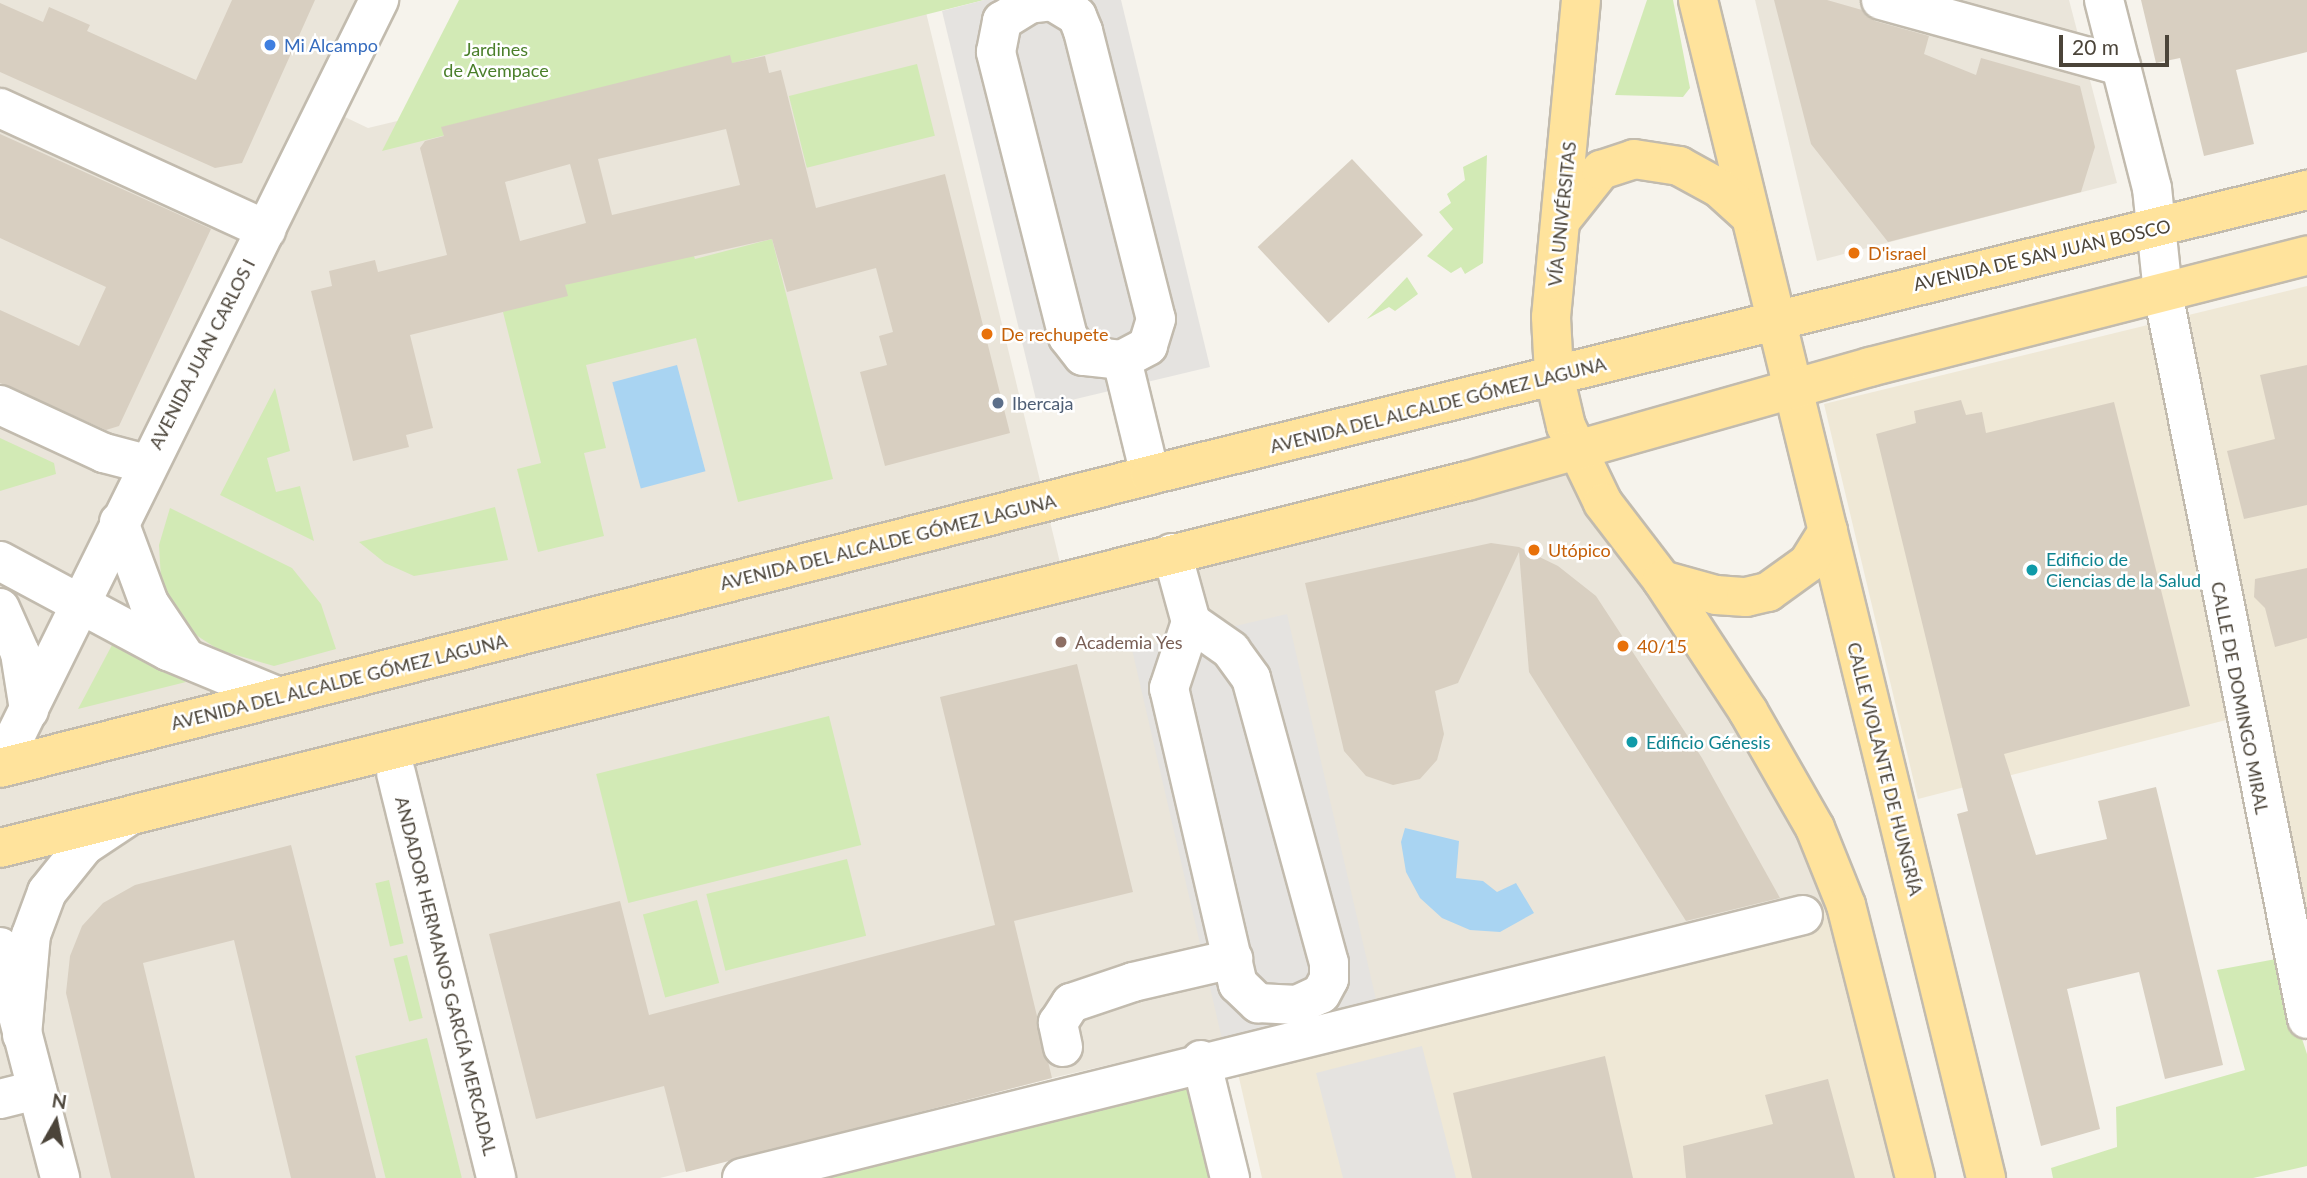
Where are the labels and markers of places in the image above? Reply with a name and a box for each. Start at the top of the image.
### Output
place label: Mi Alcampo [284,34,379,56]
marker: Mi Alcampo [262,37,278,53]
place label: D'israel [1868,242,1927,264]
marker: D'israel [1846,245,1862,261]
place label: De rechupete [1001,323,1108,345]
marker: De rechupete [979,326,995,342]
place label: Ibercaja [1012,392,1073,414]
marker: Ibercaja [990,395,1006,411]
place label: Utópico [1548,539,1611,561]
marker: Utópico [1526,542,1542,558]
place label: Edificio de Ciencias de la Salud [2046,549,2201,592]
marker: Edificio de Ciencias de la Salud [2024,562,2040,578]
place label: Academia Yes [1075,631,1183,653]
marker: Academia Yes [1053,634,1069,650]
place label: 40/15 [1637,635,1687,657]
marker: 40/15 [1615,638,1631,654]
place label: Edificio Génesis [1646,731,1770,753]
marker: Edificio Génesis [1624,734,1640,750]

